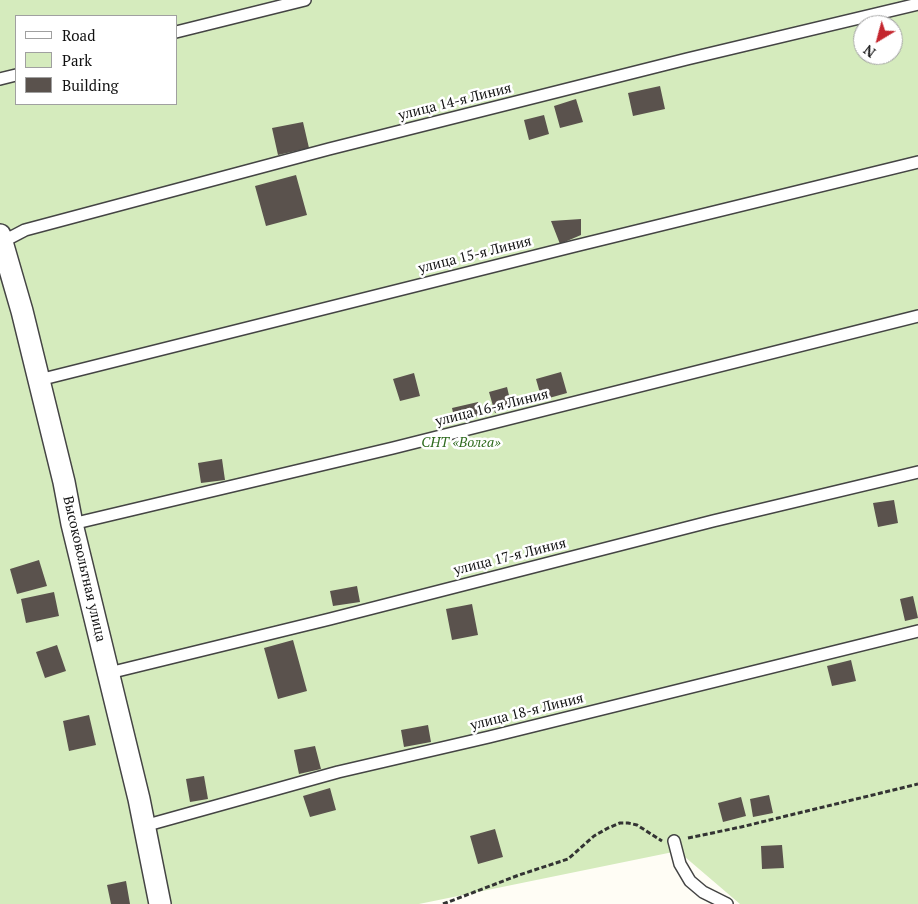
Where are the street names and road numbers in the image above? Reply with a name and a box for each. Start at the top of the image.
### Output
street label: улица 14-я Линия [397,80,513,124]
street label: улица 15-я Линия [417,233,533,277]
street label: улица 16-я Линия [434,386,550,430]
street label: Высоковольтная улица [59,494,109,644]
street label: улица 17-я Линия [452,535,568,579]
street label: улица 18-я Линия [469,690,585,734]

